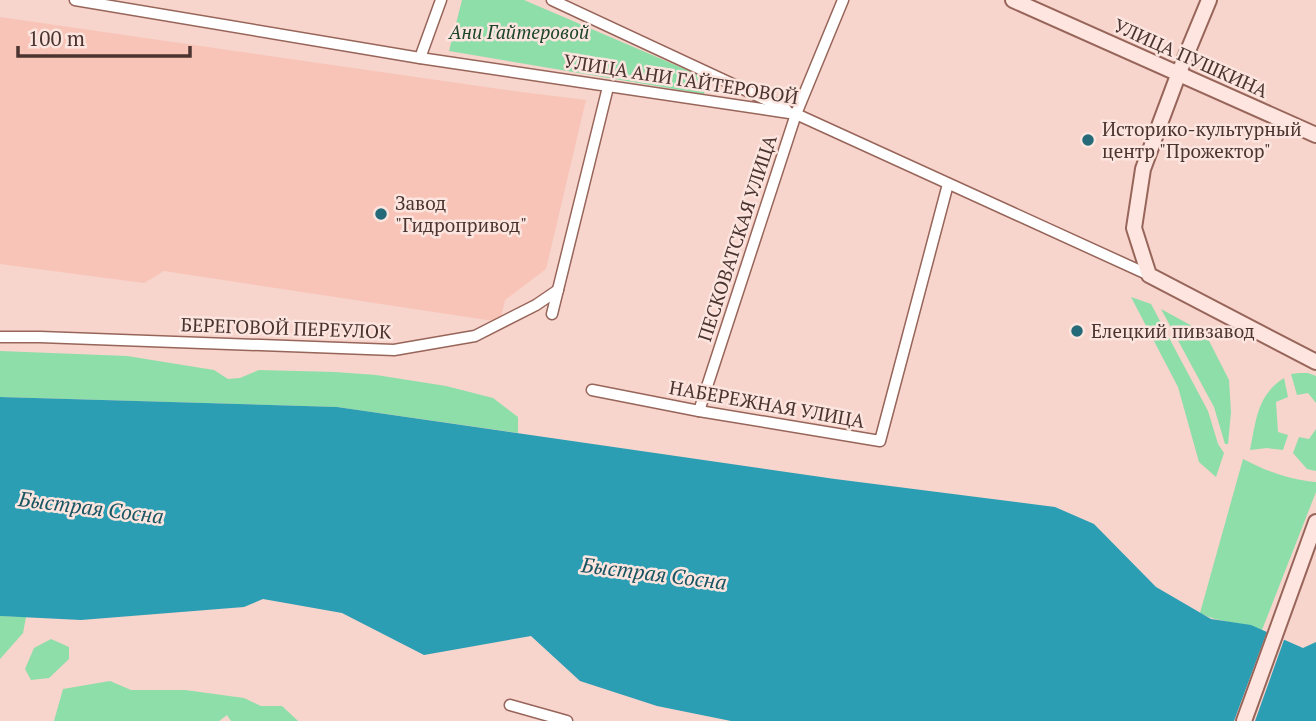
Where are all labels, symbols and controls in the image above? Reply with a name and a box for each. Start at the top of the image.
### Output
street label: УЛИЦА ПУШКИНА [1110,12,1272,103]
scale bar [18,14,189,58]
park label: Ани Гайтеровой [448,19,589,44]
text: 100 m [28,24,85,52]
street label: УЛИЦА АНИ ГАЙТЕРОВОЙ [562,48,800,109]
place label: Историко-культурный центр "Прожектор" [1102,116,1302,163]
street label: ПЕСКОВАТСКАЯ УЛИЦА [691,131,782,344]
marker: Историко-культурный центр "Прожектор" [1080,132,1096,148]
place label: Завод "Гидропривод" [395,190,527,237]
marker: Завод "Гидропривод" [373,206,389,222]
street label: БЕРЕГОВОЙ ПЕРЕУЛОК [180,311,392,344]
place label: Елецкий пивзавод [1091,318,1255,343]
marker: Елецкий пивзавод [1069,323,1085,339]
street label: НАБЕРЕЖНАЯ УЛИЦА [667,374,867,433]
water label: Быстрая Сосна [16,484,165,530]
water label: Быстрая Сосна [579,550,728,596]

